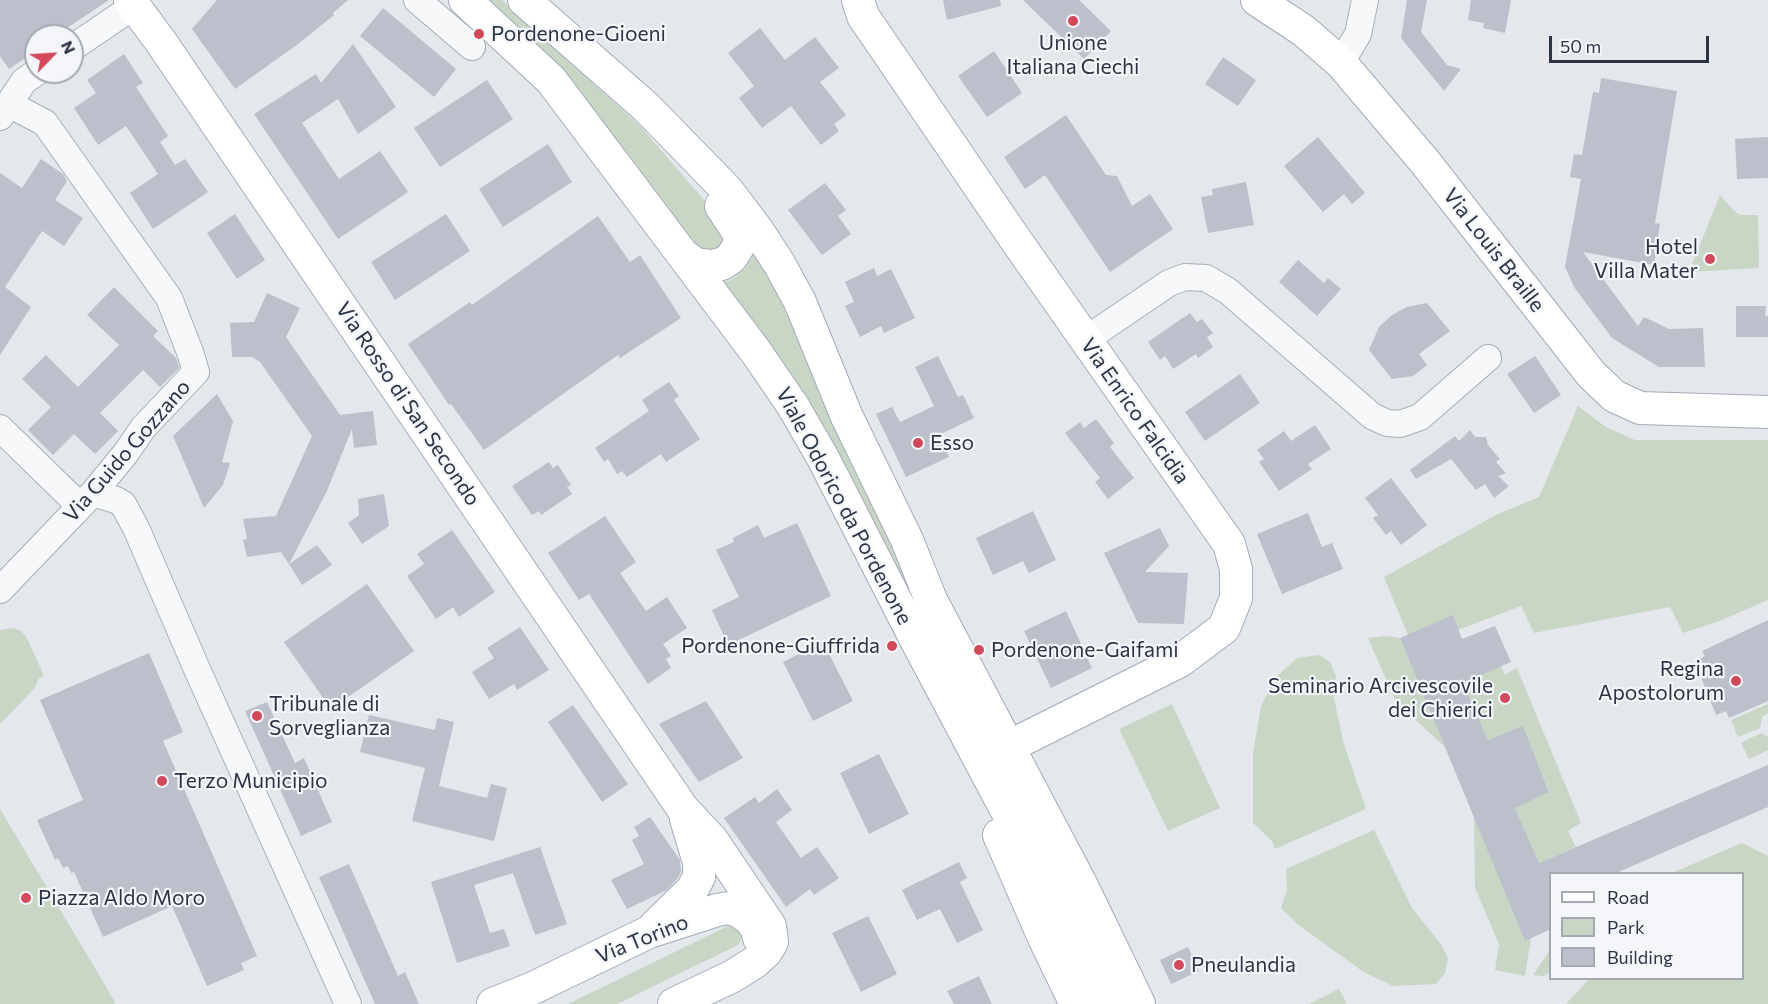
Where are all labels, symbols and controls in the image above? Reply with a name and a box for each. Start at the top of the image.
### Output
marker: Unione Italiana Ciechi [1066,14,1080,28]
place label: Pordenone-Gioeni [491,21,666,47]
north arrow [24,24,84,84]
scale bar [1552,24,1712,62]
marker: Pordenone-Gioeni [472,27,486,41]
place label: Unione Italiana Ciechi [1007,30,1139,80]
text: 50 m [1560,35,1601,57]
text: N [58,38,80,56]
street label: Via Louis Braille [1438,183,1550,317]
place label: Hotel Villa Mater [1594,234,1698,284]
marker: Hotel Villa Mater [1703,252,1717,266]
street label: Via Rosso di San Secondo [330,297,486,511]
street label: Via Enrico Falcidia [1075,333,1195,489]
street label: Via Guido Gozzano [58,375,196,527]
street label: Viale Odorico da Pordenone [771,383,917,629]
place label: Esso [930,430,974,456]
marker: Esso [911,436,925,450]
place label: Pordenone-Giuffrida [681,633,880,659]
place label: Pordenone-Gaifami [991,637,1179,663]
marker: Pordenone-Giuffrida [885,639,899,653]
marker: Pordenone-Gaifami [972,643,986,657]
place label: Regina Apostolorum [1598,656,1724,706]
place label: Seminario Arcivescovile dei Chierici [1268,673,1493,723]
marker: Regina Apostolorum [1729,674,1743,688]
place label: Tribunale di Sorveglianza [269,691,390,741]
marker: Seminario Arcivescovile dei Chierici [1498,691,1512,705]
marker: Tribunale di Sorveglianza [250,709,264,723]
place label: Terzo Municipio [174,768,328,794]
marker: Terzo Municipio [155,774,169,788]
legend [1549,872,1744,980]
place label: Piazza Aldo Moro [38,885,205,911]
text: Road [1607,886,1649,908]
marker: Piazza Aldo Moro [19,891,33,905]
street label: Via Torino [592,909,692,969]
text: Park [1607,916,1645,938]
text: Building [1607,946,1673,968]
place label: Pneulandia [1191,952,1296,978]
marker: Pneulandia [1172,958,1186,972]

